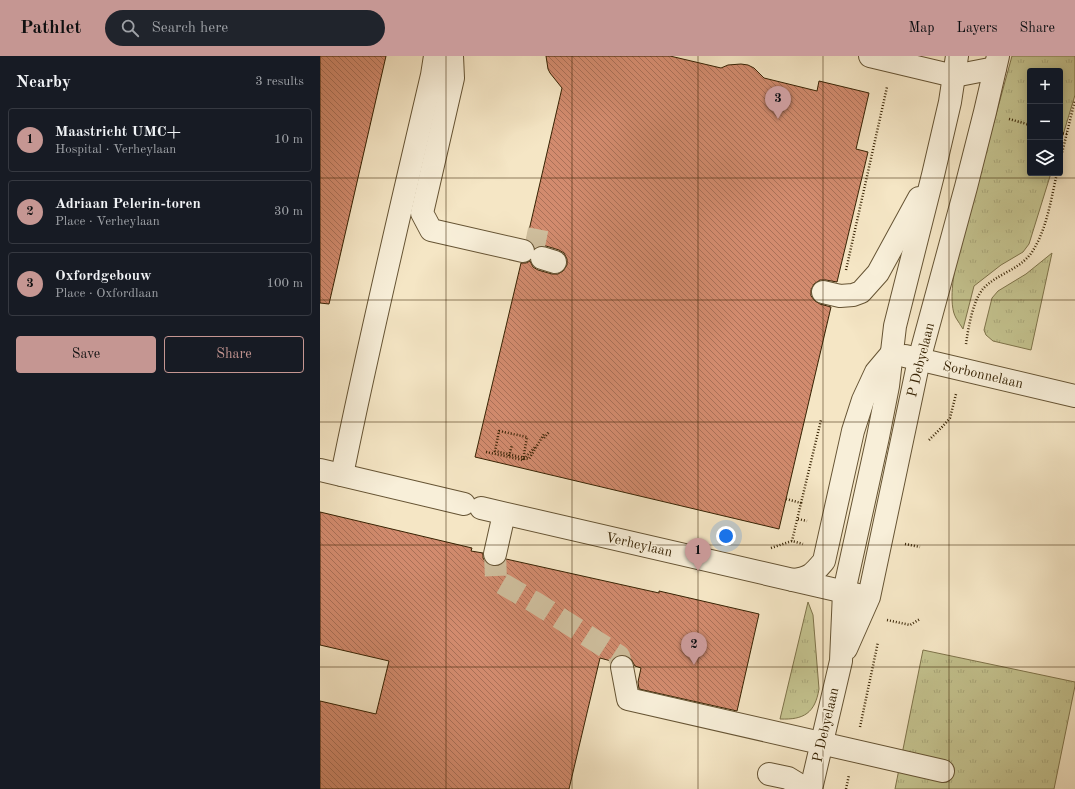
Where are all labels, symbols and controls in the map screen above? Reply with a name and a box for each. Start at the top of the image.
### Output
search box [105,10,385,46]
icon: search [119,17,141,39]
text: Pathlet [20,19,81,38]
text: Search here [151,21,228,36]
text: Map [909,21,935,35]
text: Layers [957,21,998,35]
text: Share [1020,21,1055,35]
map controls [1027,68,1063,176]
button: + [1027,68,1063,104]
text: Nearby [16,74,71,91]
text: 3 results [255,75,304,88]
pin: 3 [765,86,791,119]
button: − [1027,104,1063,140]
text: Maastricht UMC+ [55,125,181,140]
text: 1 [26,133,34,146]
text: 10 m [274,133,303,146]
button: layers [1027,140,1063,176]
text: Hospital · Verheylaan [55,143,176,156]
text: Adriaan Pelerin-toren [55,197,201,212]
text: 2 [26,205,34,218]
text: 30 m [274,205,303,218]
text: Place · Verheylaan [55,215,160,228]
text: Oxfordgebouw [55,269,152,284]
text: 3 [26,277,34,290]
text: 100 m [266,277,303,290]
text: Place · Oxfordlaan [55,287,158,300]
street label: P Debyelaan [905,321,937,399]
button: Save [16,336,156,373]
button: Share [164,336,304,373]
street label: Sorbonnelaan [941,359,1025,391]
your location [716,526,736,546]
street label: Verheylaan [604,530,674,560]
pin: 1 [685,538,711,571]
pin: 2 [681,632,707,665]
street label: P Debyelaan [811,686,842,764]

